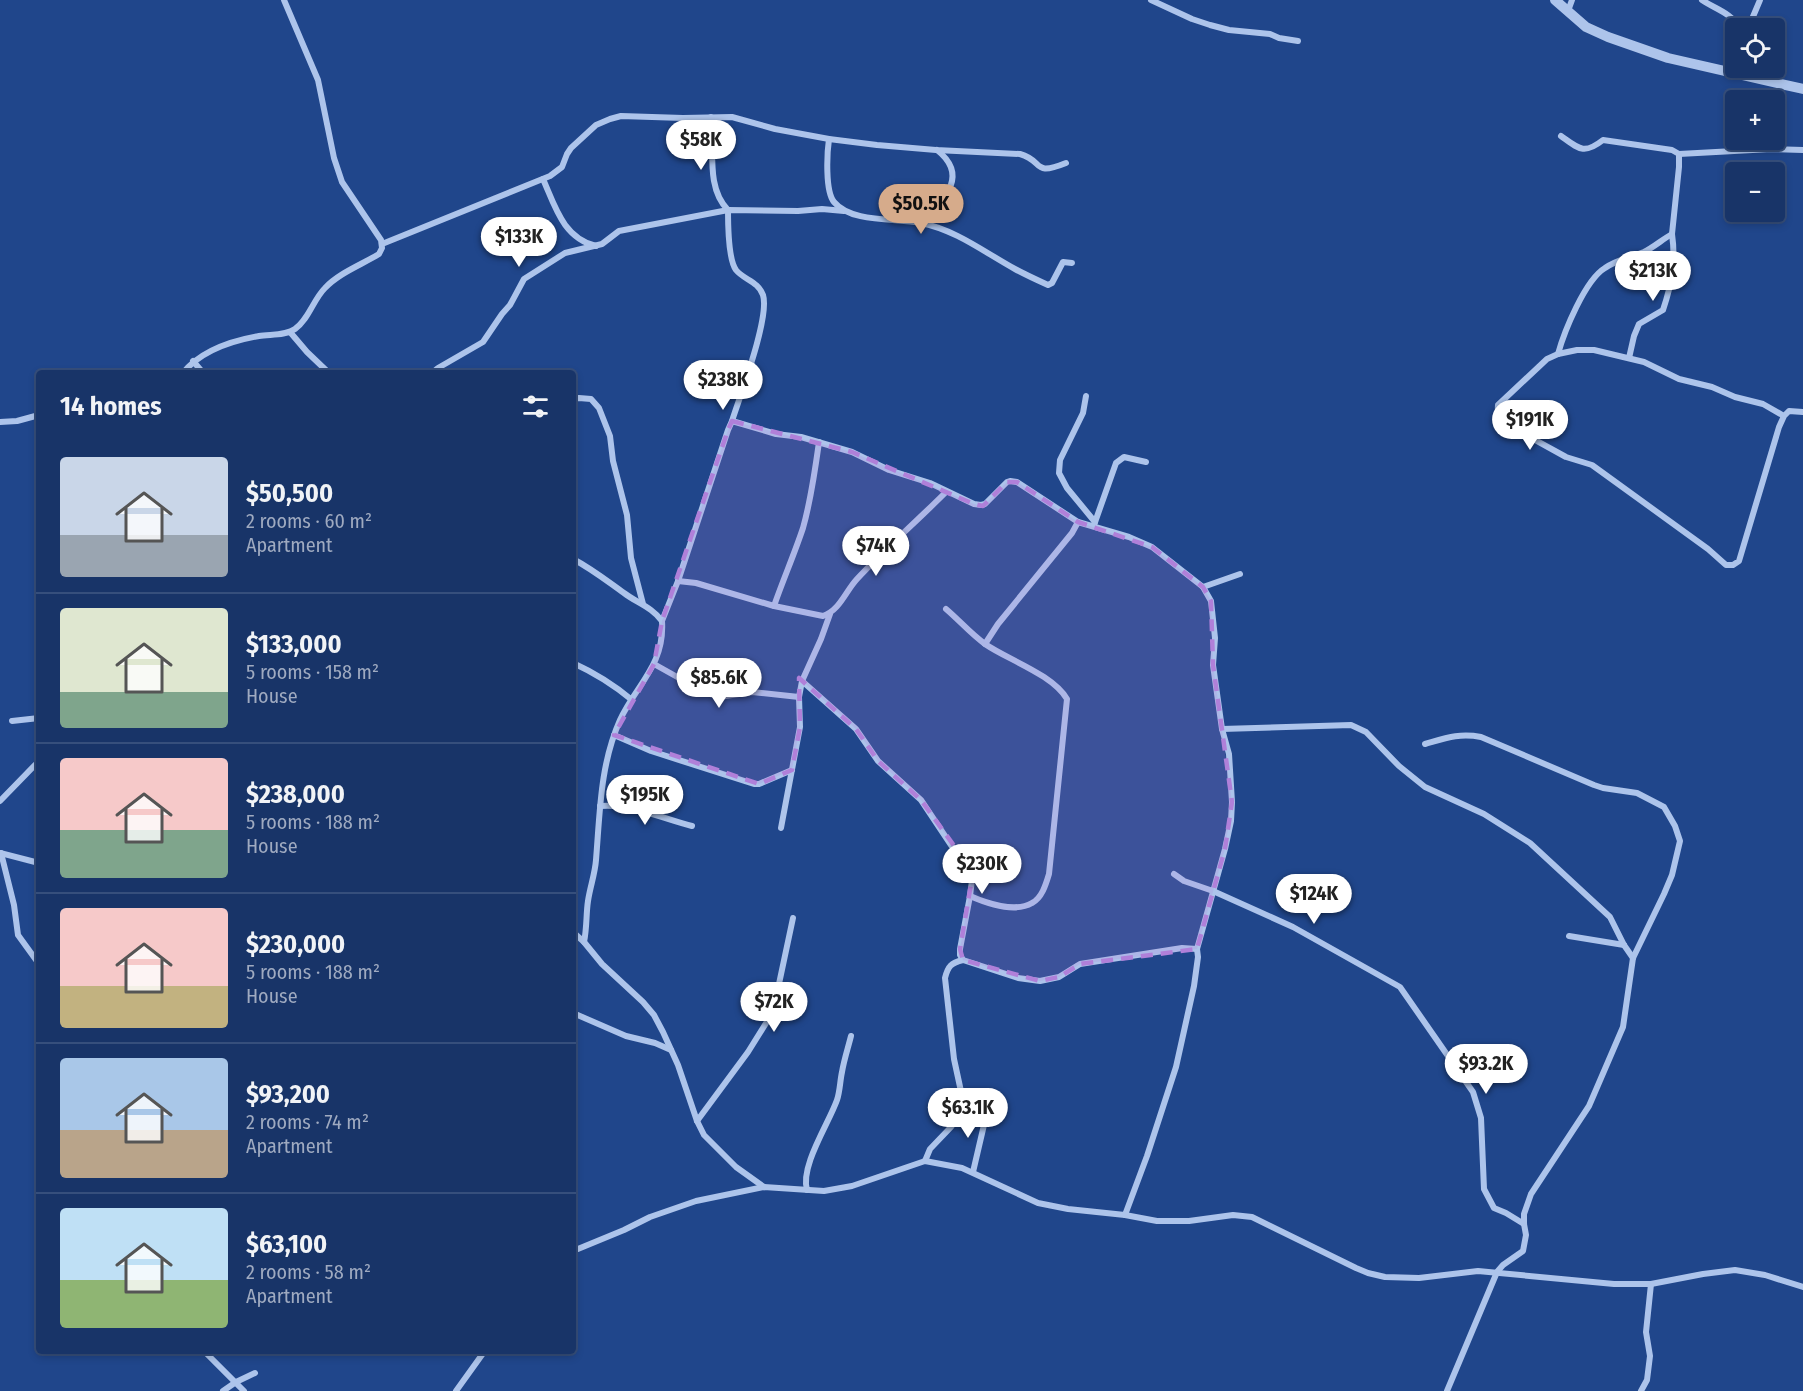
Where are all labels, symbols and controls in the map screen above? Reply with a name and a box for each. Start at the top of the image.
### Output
map controls [1725,18,1785,222]
button: locate [1725,18,1785,78]
button: + [1725,90,1785,150]
pin: $58K [665,120,737,171]
text: $58K [680,127,722,151]
button: − [1725,162,1785,222]
pin: $50.5K [872,184,970,235]
text: $50.5K [893,191,949,215]
pin: $133K [477,217,561,268]
text: $133K [495,224,543,248]
pin: $213K [1611,251,1695,302]
text: $213K [1629,258,1677,282]
pin: $238K [681,360,765,411]
text: $238K [698,367,748,391]
icon: filters [519,390,552,423]
text: 14 homes [60,391,162,422]
pin: $191K [1488,400,1572,451]
text: $191K [1506,407,1554,431]
text: $50,500 [246,478,333,509]
icon: home [108,481,180,553]
text: 2 rooms · 60 m² [246,509,372,533]
pin: $74K [840,526,912,577]
text: Apartment [246,533,333,557]
text: $74K [856,533,896,557]
text: $133,000 [246,629,342,660]
icon: home [108,632,180,704]
pin: $85.6K [670,658,768,709]
text: 5 rooms · 158 m² [246,660,379,684]
text: $85.6K [691,665,747,689]
text: House [246,684,298,708]
pin: $195K [603,775,687,826]
text: $238,000 [246,779,345,810]
icon: home [108,782,180,854]
text: $195K [620,782,670,806]
text: 5 rooms · 188 m² [246,810,380,834]
text: House [246,834,298,858]
pin: $230K [940,844,1024,895]
text: $230K [956,851,1008,875]
pin: $124K [1272,874,1356,925]
text: $124K [1290,881,1338,905]
text: $230,000 [246,929,345,960]
icon: home [108,932,180,1004]
text: 5 rooms · 188 m² [246,960,380,984]
pin: $72K [738,982,810,1033]
text: House [246,984,298,1008]
text: $72K [754,989,794,1013]
pin: $93.2K [1437,1044,1535,1095]
text: $93.2K [1459,1051,1513,1075]
text: $93,200 [246,1079,330,1110]
icon: home [108,1082,180,1154]
pin: $63.1K [919,1088,1017,1139]
text: $63.1K [942,1095,994,1119]
text: 2 rooms · 74 m² [246,1110,369,1134]
text: Apartment [246,1134,333,1158]
text: $63,100 [246,1229,327,1260]
icon: home [108,1232,180,1304]
text: 2 rooms · 58 m² [246,1260,371,1284]
text: Apartment [246,1284,333,1308]

